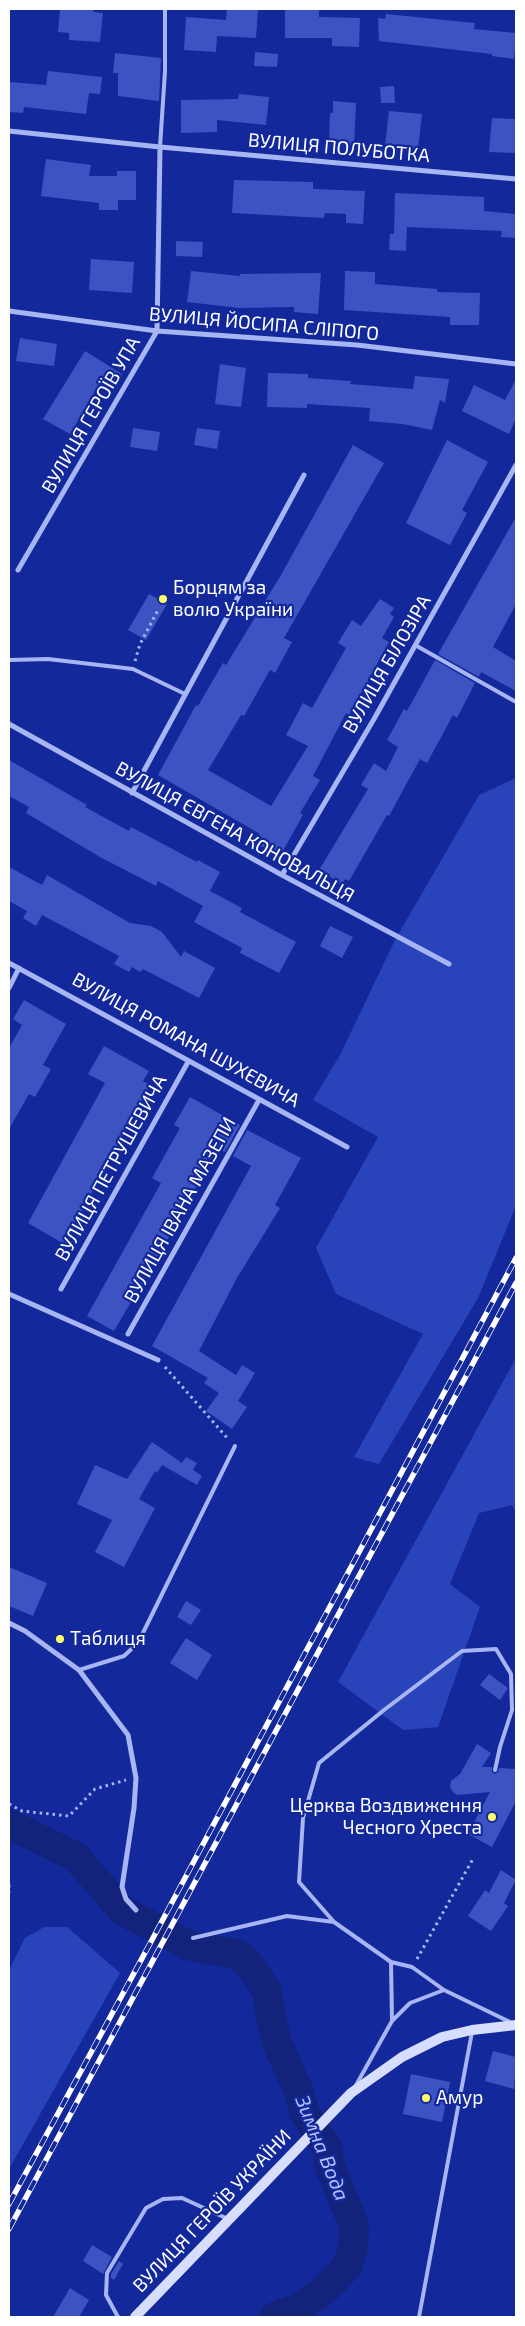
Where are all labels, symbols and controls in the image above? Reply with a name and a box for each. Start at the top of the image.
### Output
street label: ВУЛИЦЯ ПОЛУБОТКА [247,129,431,167]
street label: ВУЛИЦЯ ЙОСИПА СЛІПОГО [148,303,380,345]
street label: ВУЛИЦЯ ГЕРОЇВ УПА [37,333,145,497]
place label: Борцям за волю України [173,577,293,621]
street label: ВУЛИЦЯ БІЛОЗІРА [338,591,436,737]
marker: Борцям за волю України [157,593,169,605]
street label: ВУЛИЦЯ ЄВГЕНА КОНОВАЛЬЦЯ [112,757,358,907]
street label: ВУЛИЦЯ РОМАНА ШУХЕВИЧА [68,968,304,1112]
street label: ВУЛИЦЯ ПЕТРУШЕВИЧА [50,1071,172,1265]
street label: ВУЛИЦЯ ІВАНА МАЗЕПИ [119,1113,241,1307]
place label: Таблиця [70,1628,146,1650]
marker: Таблиця [54,1633,66,1645]
place label: Церква Воздвиження Чесного Хреста [290,1795,482,1839]
marker: Церква Воздвиження Чесного Хреста [486,1811,498,1823]
place label: Амур [436,2087,483,2109]
water label: Зимна Вода [290,2092,354,2204]
marker: Амур [420,2092,432,2104]
street label: ВУЛИЦЯ ГЕРОЇВ УКРАЇНИ [128,2125,296,2297]

